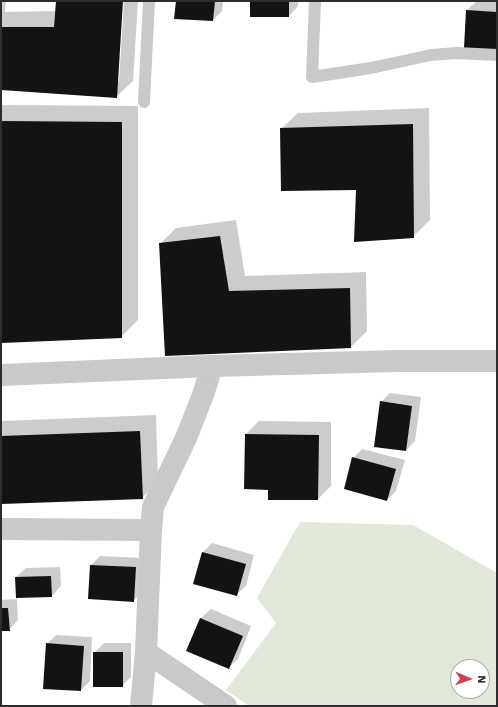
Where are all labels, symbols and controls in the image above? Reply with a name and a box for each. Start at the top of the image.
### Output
north arrow [450,659,490,699]
text: N [475,675,488,684]

